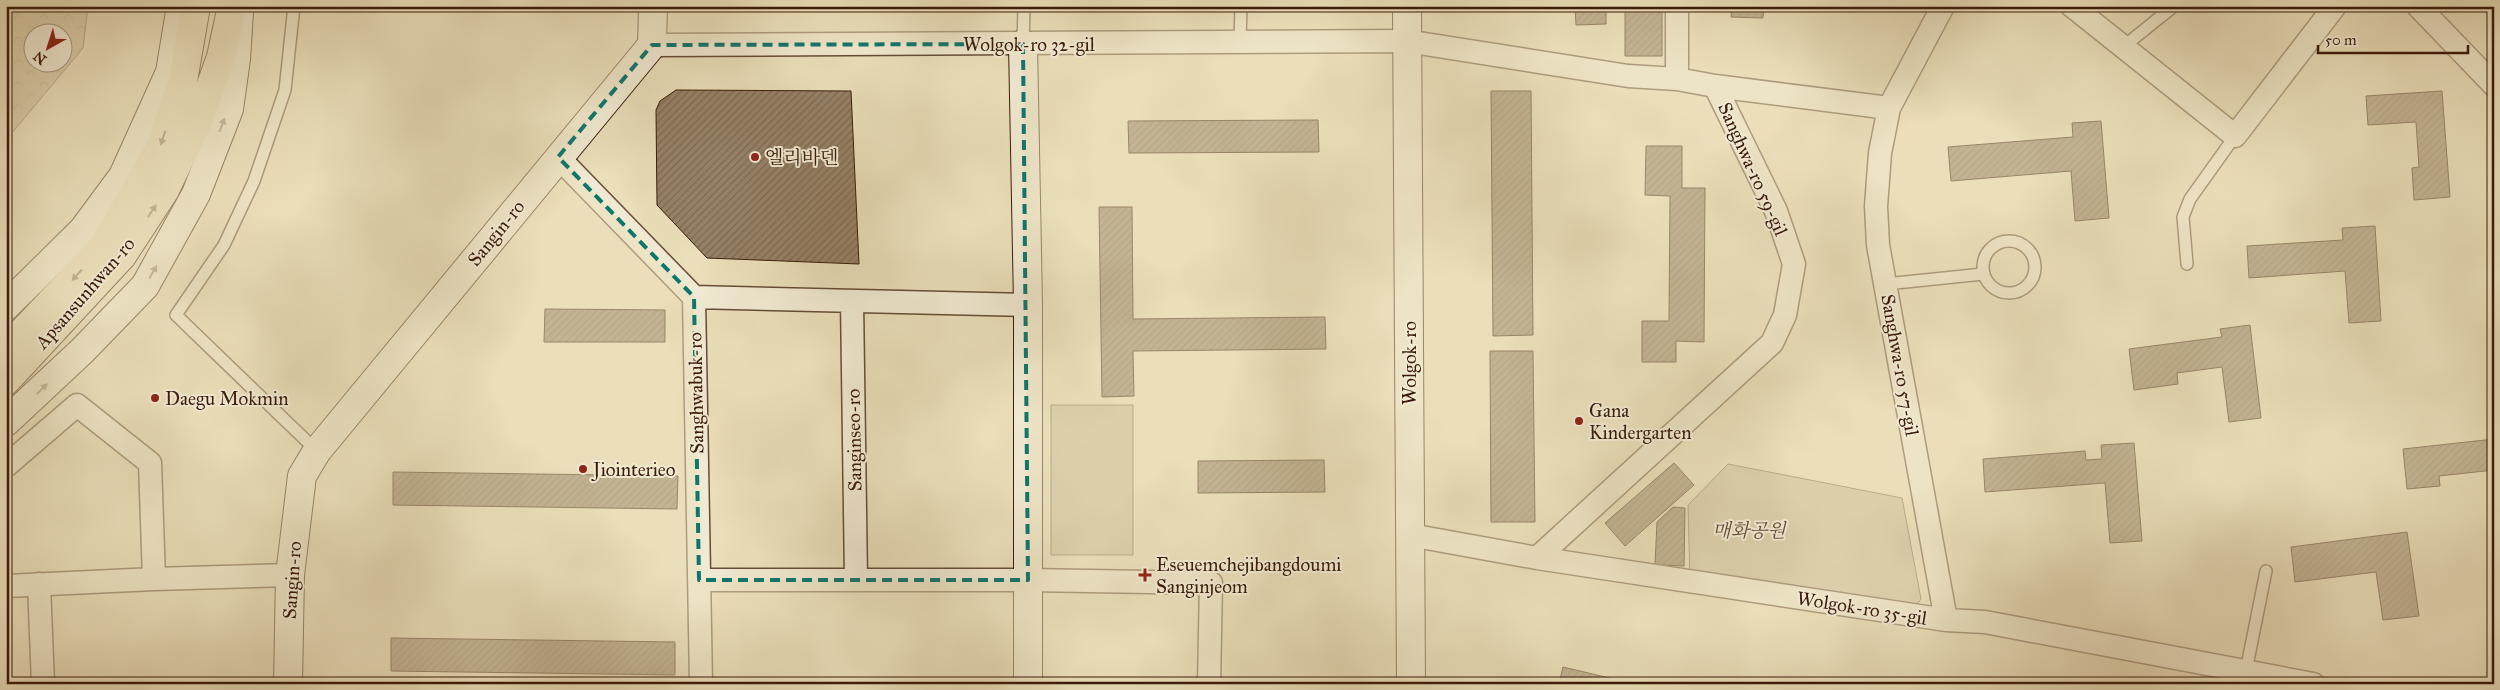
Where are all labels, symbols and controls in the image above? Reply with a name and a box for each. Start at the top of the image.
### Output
north arrow [22,22,72,72]
scale bar [2318,22,2468,54]
text: 50 m [2325,31,2357,49]
street label: Wolgok-ro 32-gil [963,33,1096,57]
text: N [30,47,50,68]
street label: Sanghwa-ro 59-gil [1712,99,1793,240]
one-way arrow [219,118,227,132]
one-way arrow [159,131,167,146]
place label: 엘리바덴 [765,146,838,169]
marker: 엘리바덴 [749,151,761,163]
street label: Sangin-ro [462,195,530,271]
one-way arrow [147,205,156,218]
street label: Apsansunhwan-ro [30,232,140,354]
one-way arrow [149,264,157,279]
one-way arrow [71,268,83,280]
street label: Sanghwa-ro 57-gil [1875,292,1924,439]
street label: Wolgok-ro [1398,321,1422,405]
street label: Sanghwabuk-ro [683,332,710,454]
one-way arrow [35,383,47,395]
place label: Daegu Mokmin [165,387,288,411]
street label: Sanginseo-ro [842,388,867,492]
marker: Daegu Mokmin [149,392,161,404]
place label: Gana Kindergarten [1589,399,1692,445]
marker: Gana Kindergarten [1573,415,1585,427]
place label: Jiointerieo [591,458,676,482]
marker: Jiointerieo [577,463,589,475]
park label: 매화공원 [1712,519,1787,542]
street label: Sangin-ro [278,540,307,620]
place label: Eseuemchejibangdoumi Sanginjeom [1156,553,1342,599]
marker: Eseuemchejibangdoumi Sanginjeom [1138,568,1152,582]
street label: Wolgok-ro 35-gil [1795,586,1930,631]

